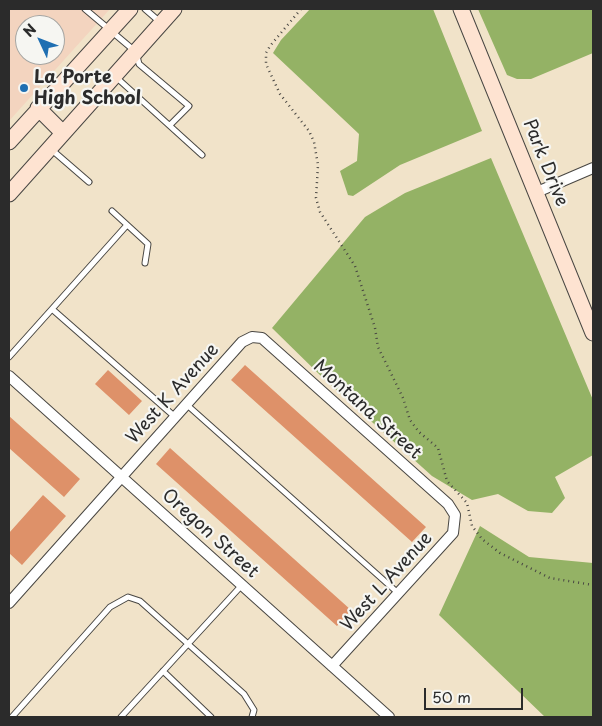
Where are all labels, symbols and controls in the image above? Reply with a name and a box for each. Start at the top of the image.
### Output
north arrow [15,15,65,65]
text: N [18,19,41,41]
place label: La Porte High School [34,67,141,110]
marker: La Porte High School [18,82,30,94]
street label: Park Drive [518,116,572,210]
street label: West K Avenue [122,339,224,449]
street label: Montana Street [309,356,425,464]
street label: Oregon Street [157,485,263,583]
street label: West L Avenue [337,528,437,636]
scale bar [427,678,526,710]
text: 50 m [432,685,471,708]

